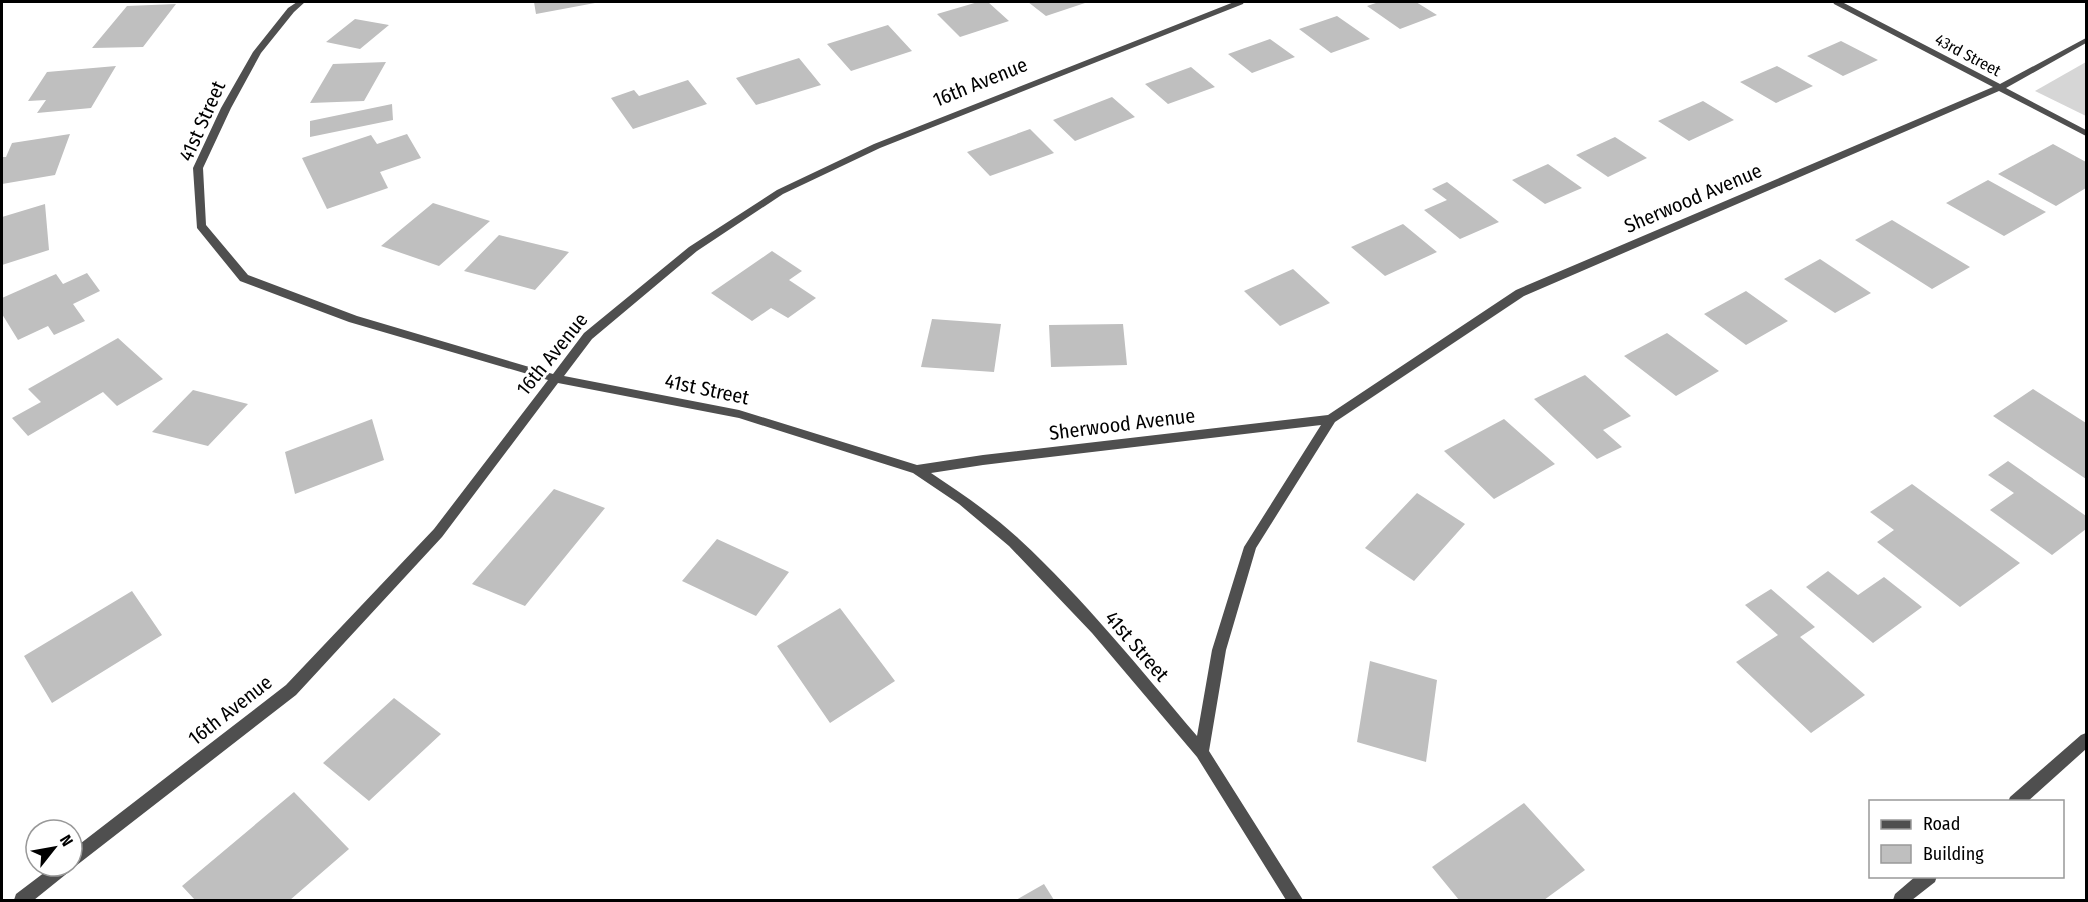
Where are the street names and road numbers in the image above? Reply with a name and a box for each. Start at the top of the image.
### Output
street label: 43rd Street [1932,30,2005,81]
street label: 16th Avenue [929,52,1031,112]
street label: 41st Street [174,77,231,165]
street label: Sherwood Avenue [1621,158,1765,238]
street label: 16th Avenue [511,308,593,400]
street label: 41st Street [663,368,752,410]
street label: Sherwood Avenue [1048,403,1196,445]
street label: 41st Street [1100,606,1174,686]
street label: 16th Avenue [183,670,277,750]

